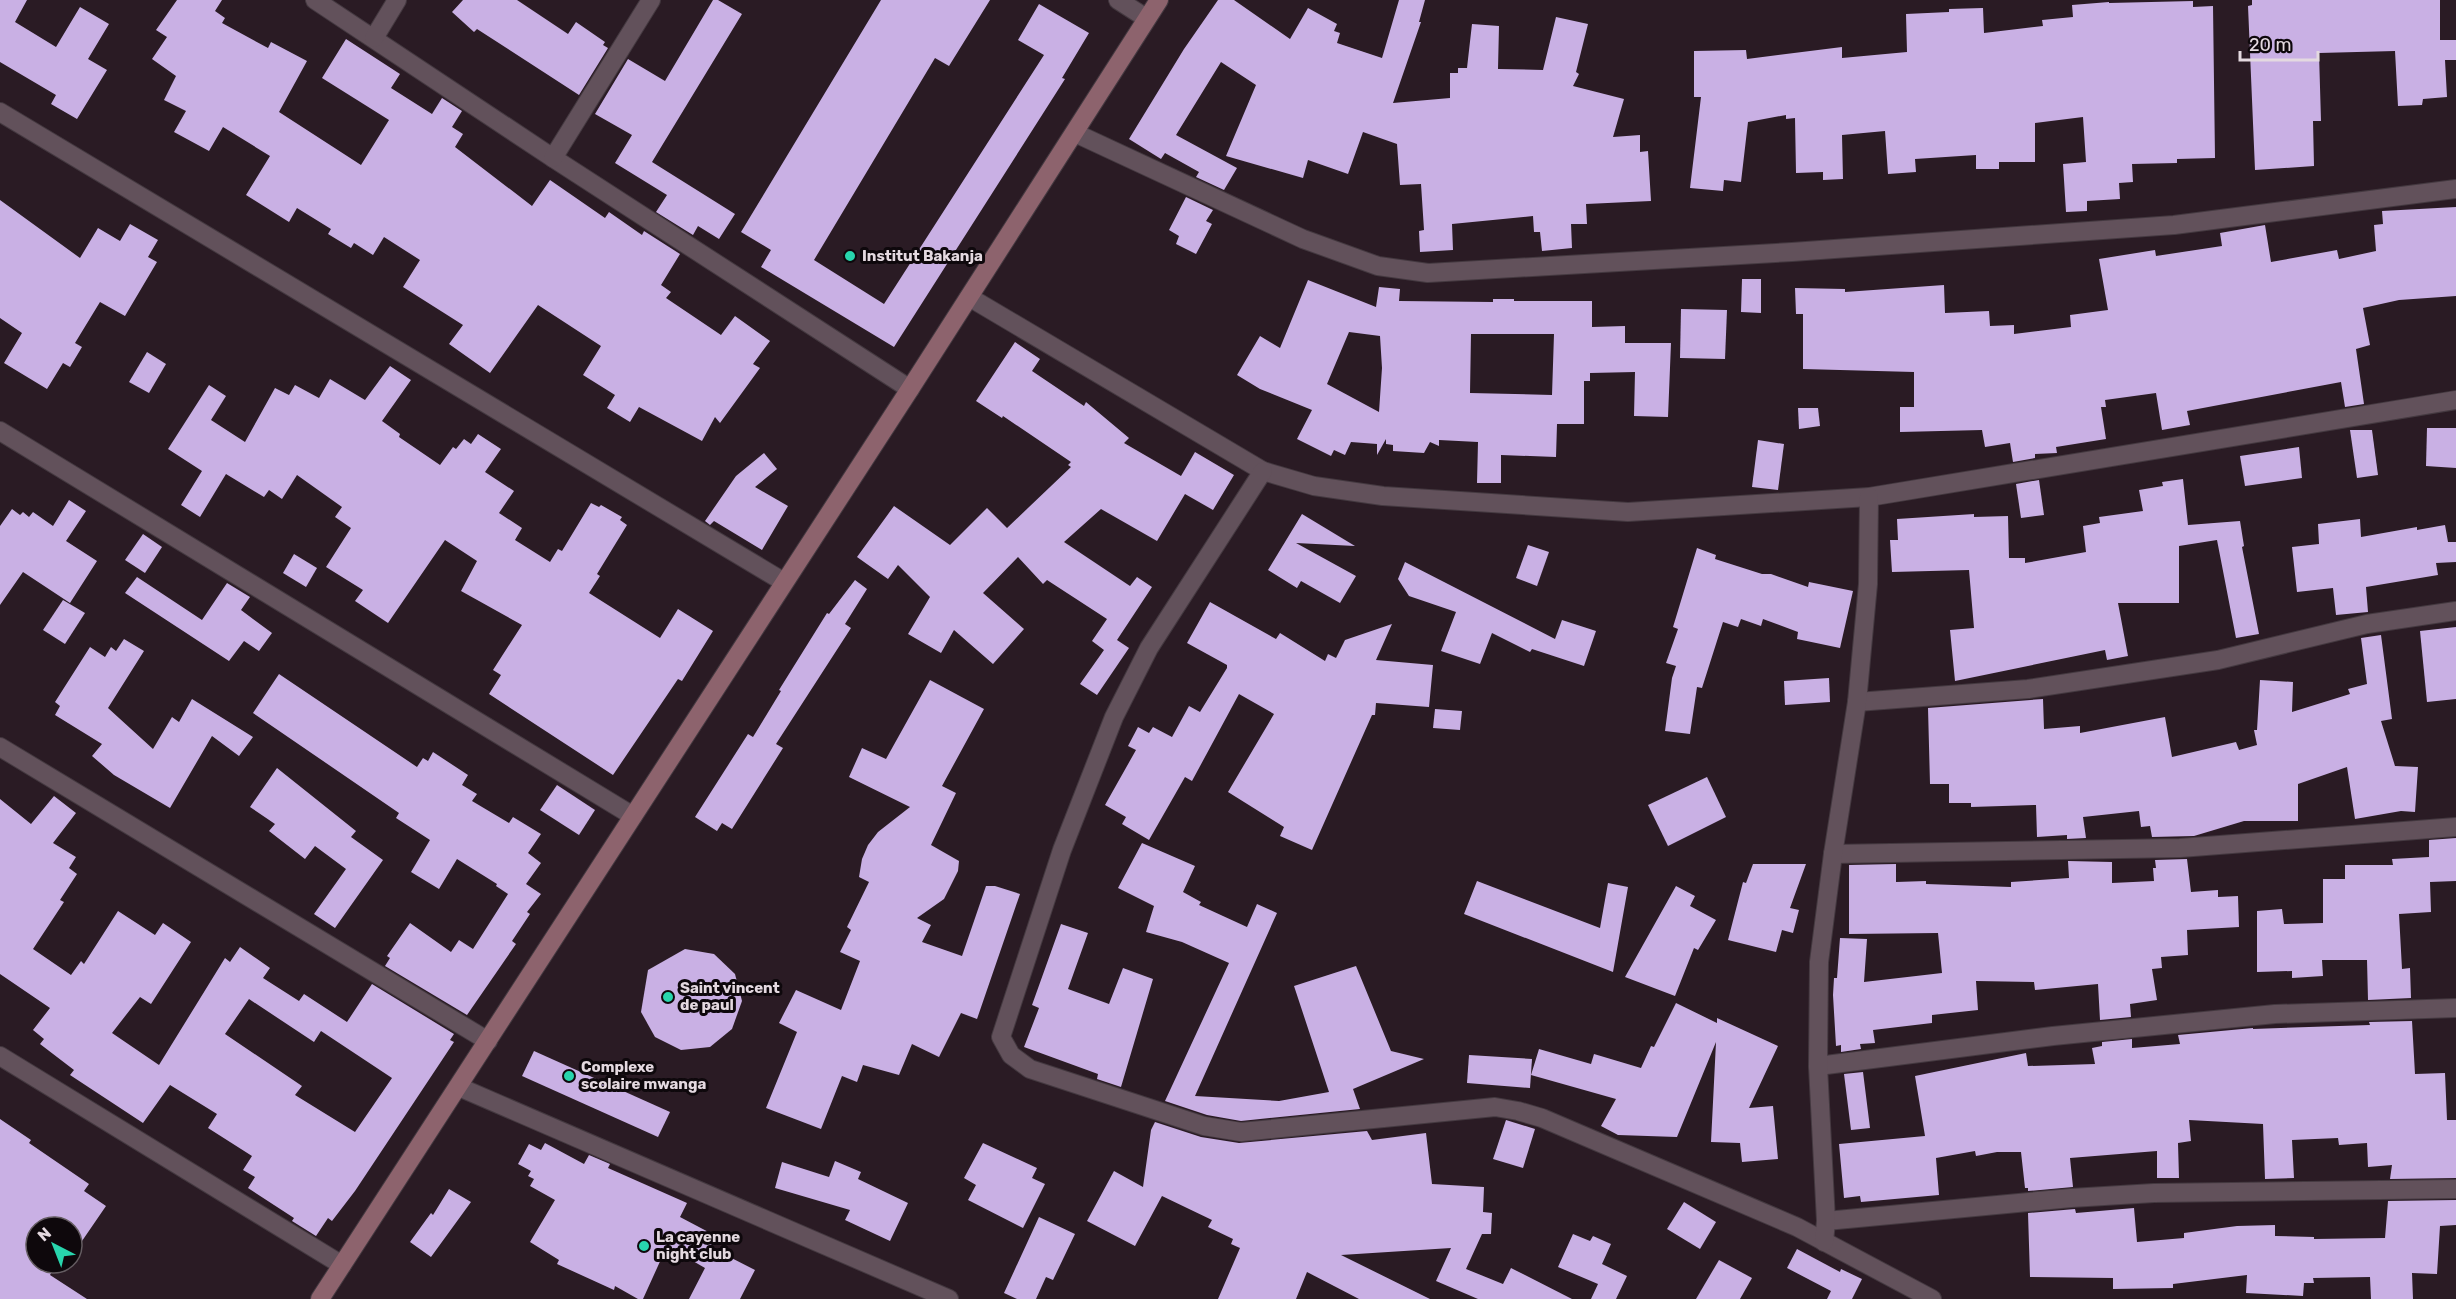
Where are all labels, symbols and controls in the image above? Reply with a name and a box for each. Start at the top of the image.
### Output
scale bar [2240,24,2318,62]
text: 20 m [2249,34,2291,56]
place label: Institut Bakanja [862,247,983,265]
marker: Institut Bakanja [843,249,857,263]
place label: Saint vincent de paul [680,979,780,1014]
marker: Saint vincent de paul [661,990,675,1004]
place label: Complexe scolaire mwanga [581,1058,707,1093]
marker: Complexe scolaire mwanga [562,1069,576,1083]
north arrow [24,1215,84,1275]
text: N [34,1223,55,1245]
place label: La cayenne night club [656,1228,740,1263]
marker: La cayenne night club [637,1239,651,1253]

